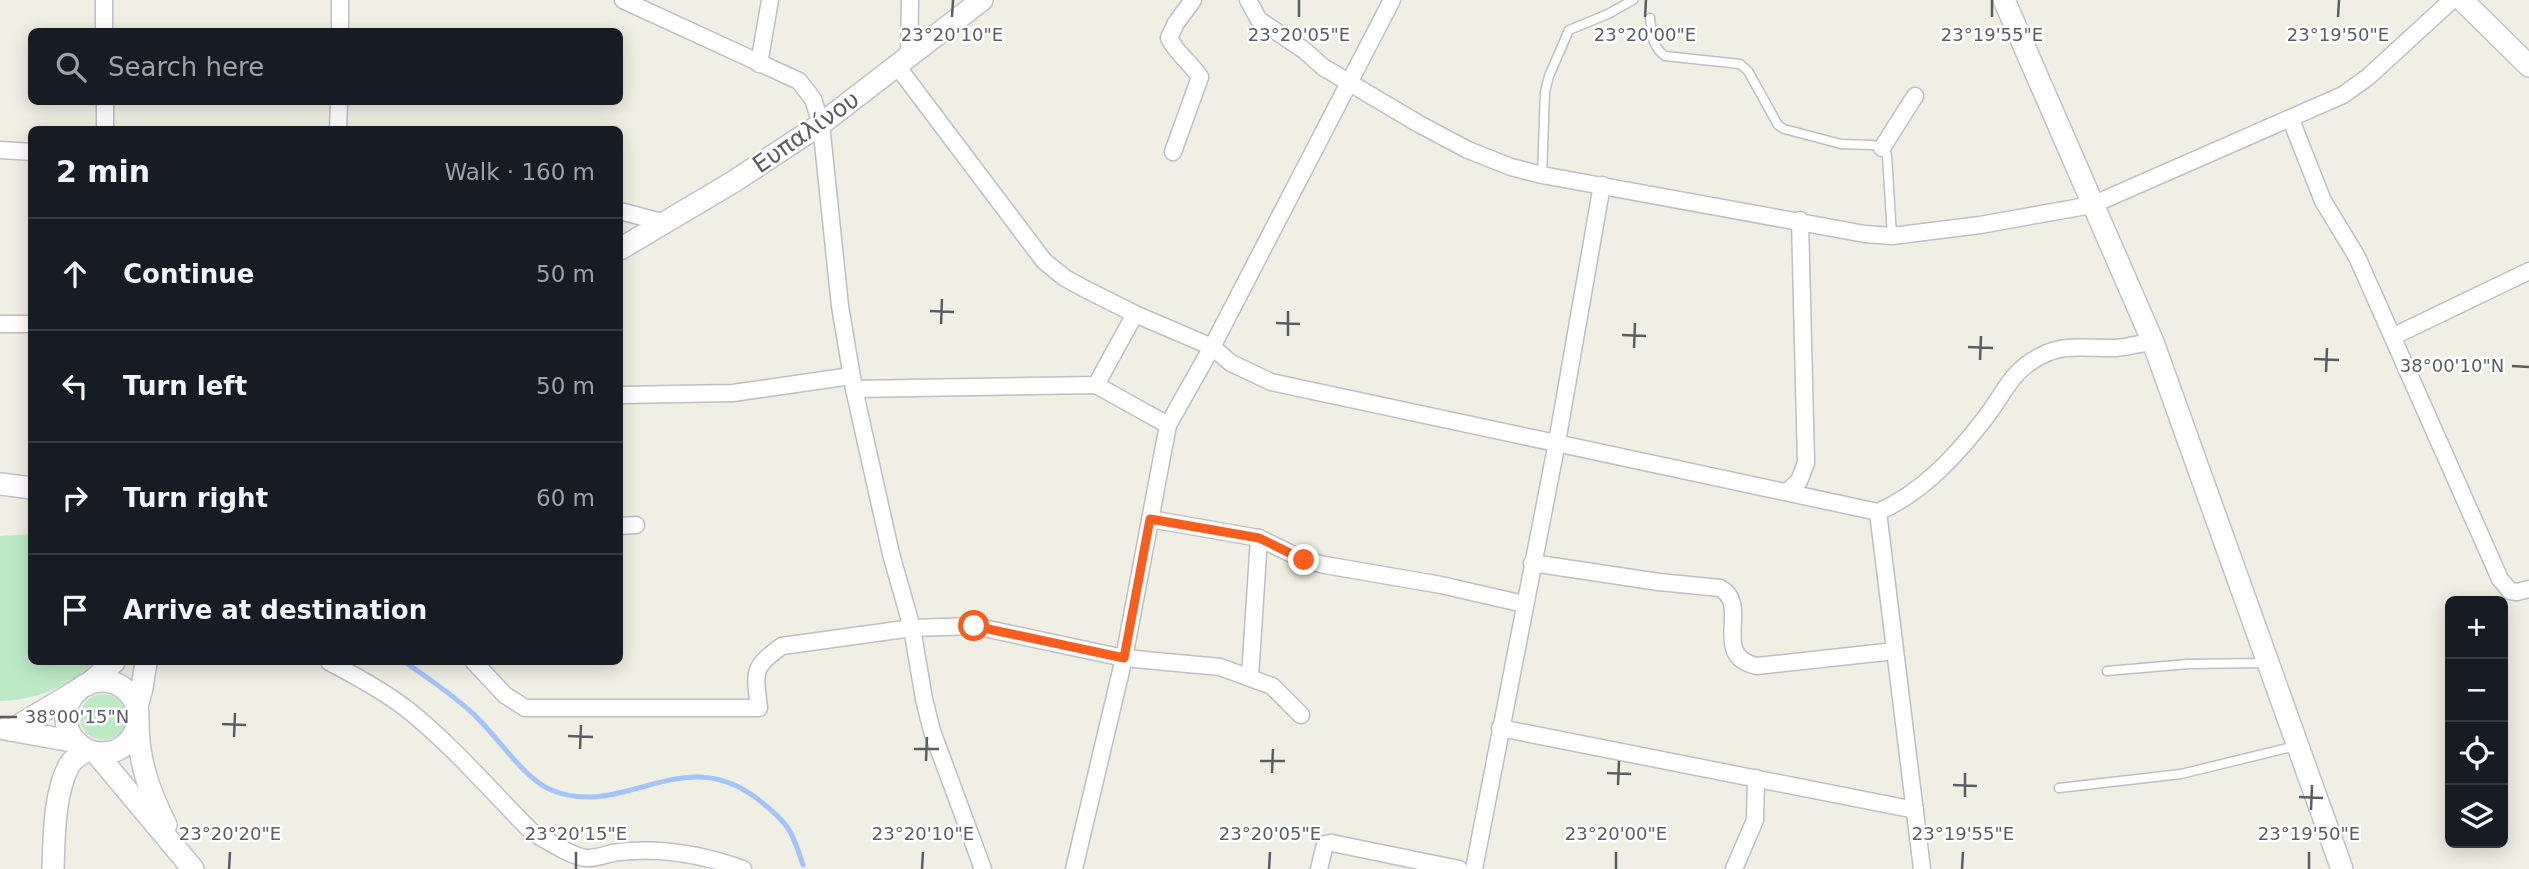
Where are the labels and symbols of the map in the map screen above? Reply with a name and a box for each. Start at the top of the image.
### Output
text: 23°20'10"E [901,24,1003,45]
text: 23°20'05"E [1248,24,1350,45]
text: 23°20'00"E [1594,24,1696,45]
text: 23°19'55"E [1941,24,2043,45]
text: 23°19'50"E [2287,24,2389,45]
street label: Ευπαλίνου [747,85,865,179]
text: 38°00'10"N [2400,355,2504,376]
route end [1288,544,1319,575]
route start [958,610,989,641]
text: 38°00'15"N [25,706,129,727]
text: 23°20'20"E [179,823,281,844]
text: 23°20'15"E [525,823,627,844]
text: 23°20'10"E [872,823,974,844]
text: 23°20'05"E [1219,823,1321,844]
text: 23°20'00"E [1565,823,1667,844]
text: 23°19'55"E [1912,823,2014,844]
text: 23°19'50"E [2258,823,2360,844]

